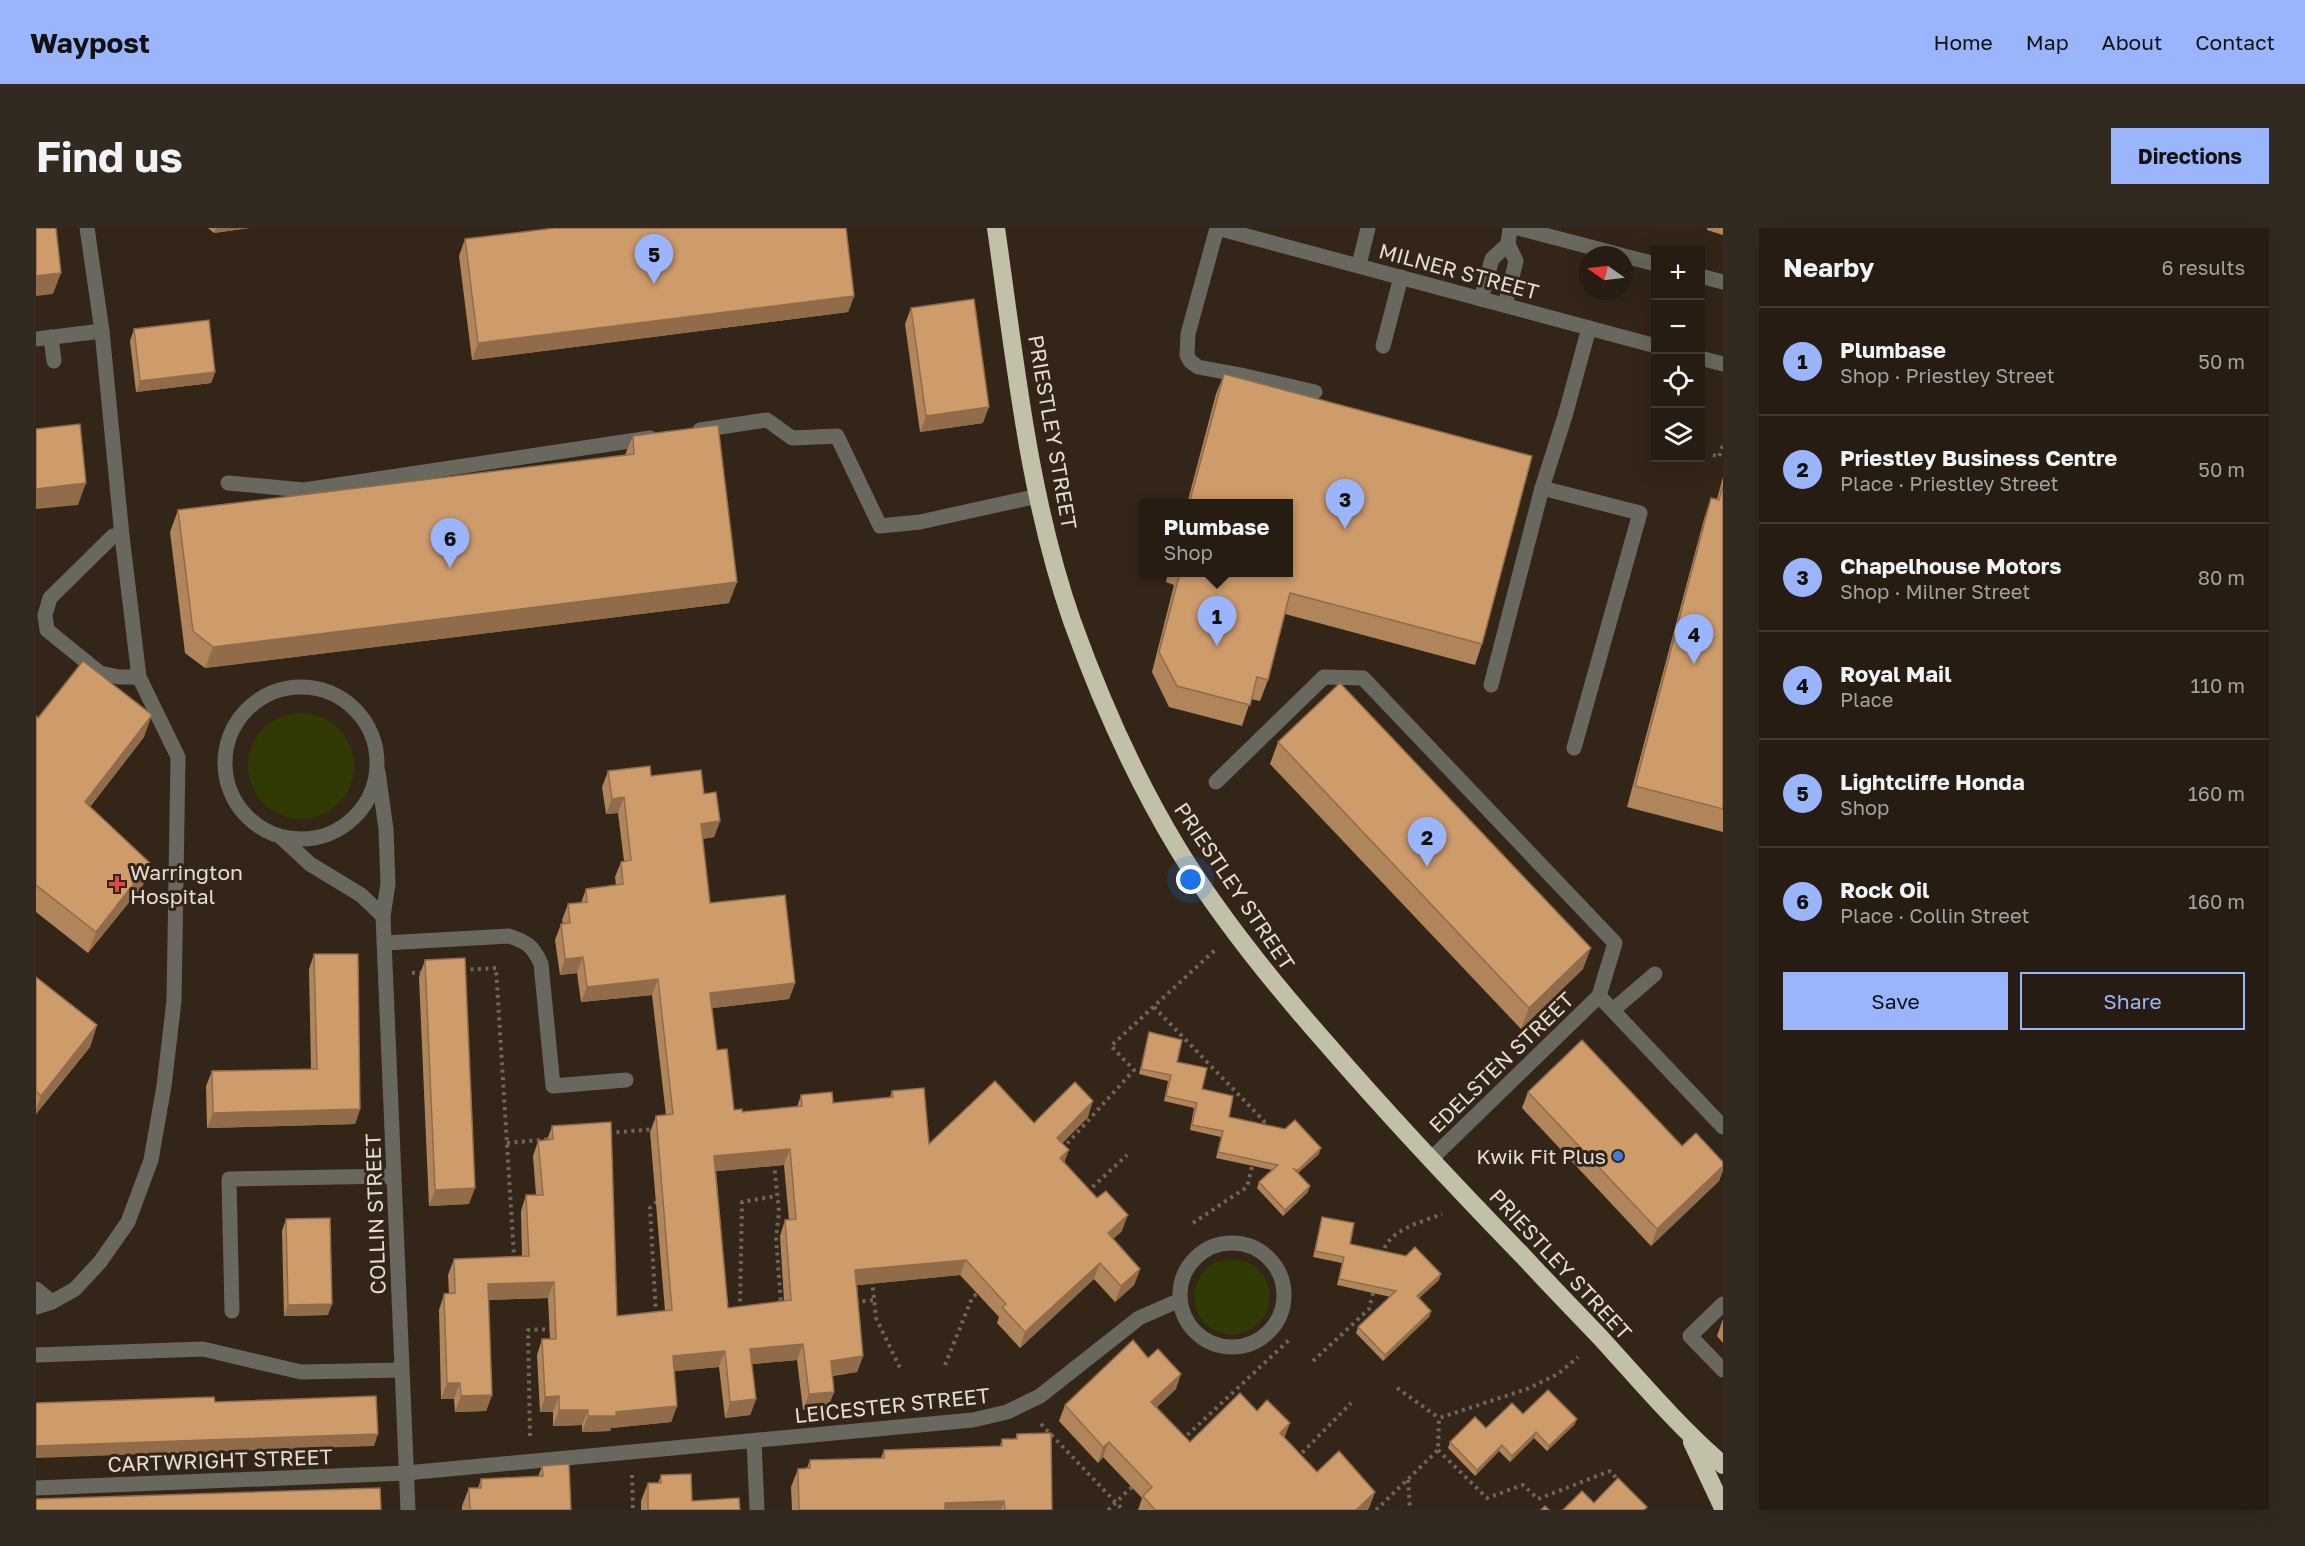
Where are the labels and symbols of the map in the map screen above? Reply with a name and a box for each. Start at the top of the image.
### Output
pin: 5 [634,235,674,284]
street label: MILNER STREET [1376,237,1542,305]
north arrow [1579,246,1633,300]
street label: PRIESTLEY STREET [1023,333,1083,531]
pin: 3 [1326,480,1364,529]
pin: 6 [430,518,470,568]
pin: 1 [1198,596,1236,646]
pin: 4 [1674,614,1714,664]
street label: PRIESTLEY STREET [1169,797,1301,975]
pin: 2 [1408,818,1446,867]
place label: Warrington Hospital [130,859,243,909]
your location [1176,865,1205,894]
marker: Warrington Hospital [108,875,126,893]
street label: EDELSTEN STREET [1423,986,1579,1138]
street label: COLLIN STREET [359,1133,391,1295]
place label: Kwik Fit Plus [1476,1143,1606,1169]
marker: Kwik Fit Plus [1611,1149,1625,1163]
street label: PRIESTLEY STREET [1484,1183,1638,1345]
street label: LEICESTER STREET [793,1382,991,1428]
street label: CARTWRIGHT STREET [107,1443,333,1477]

